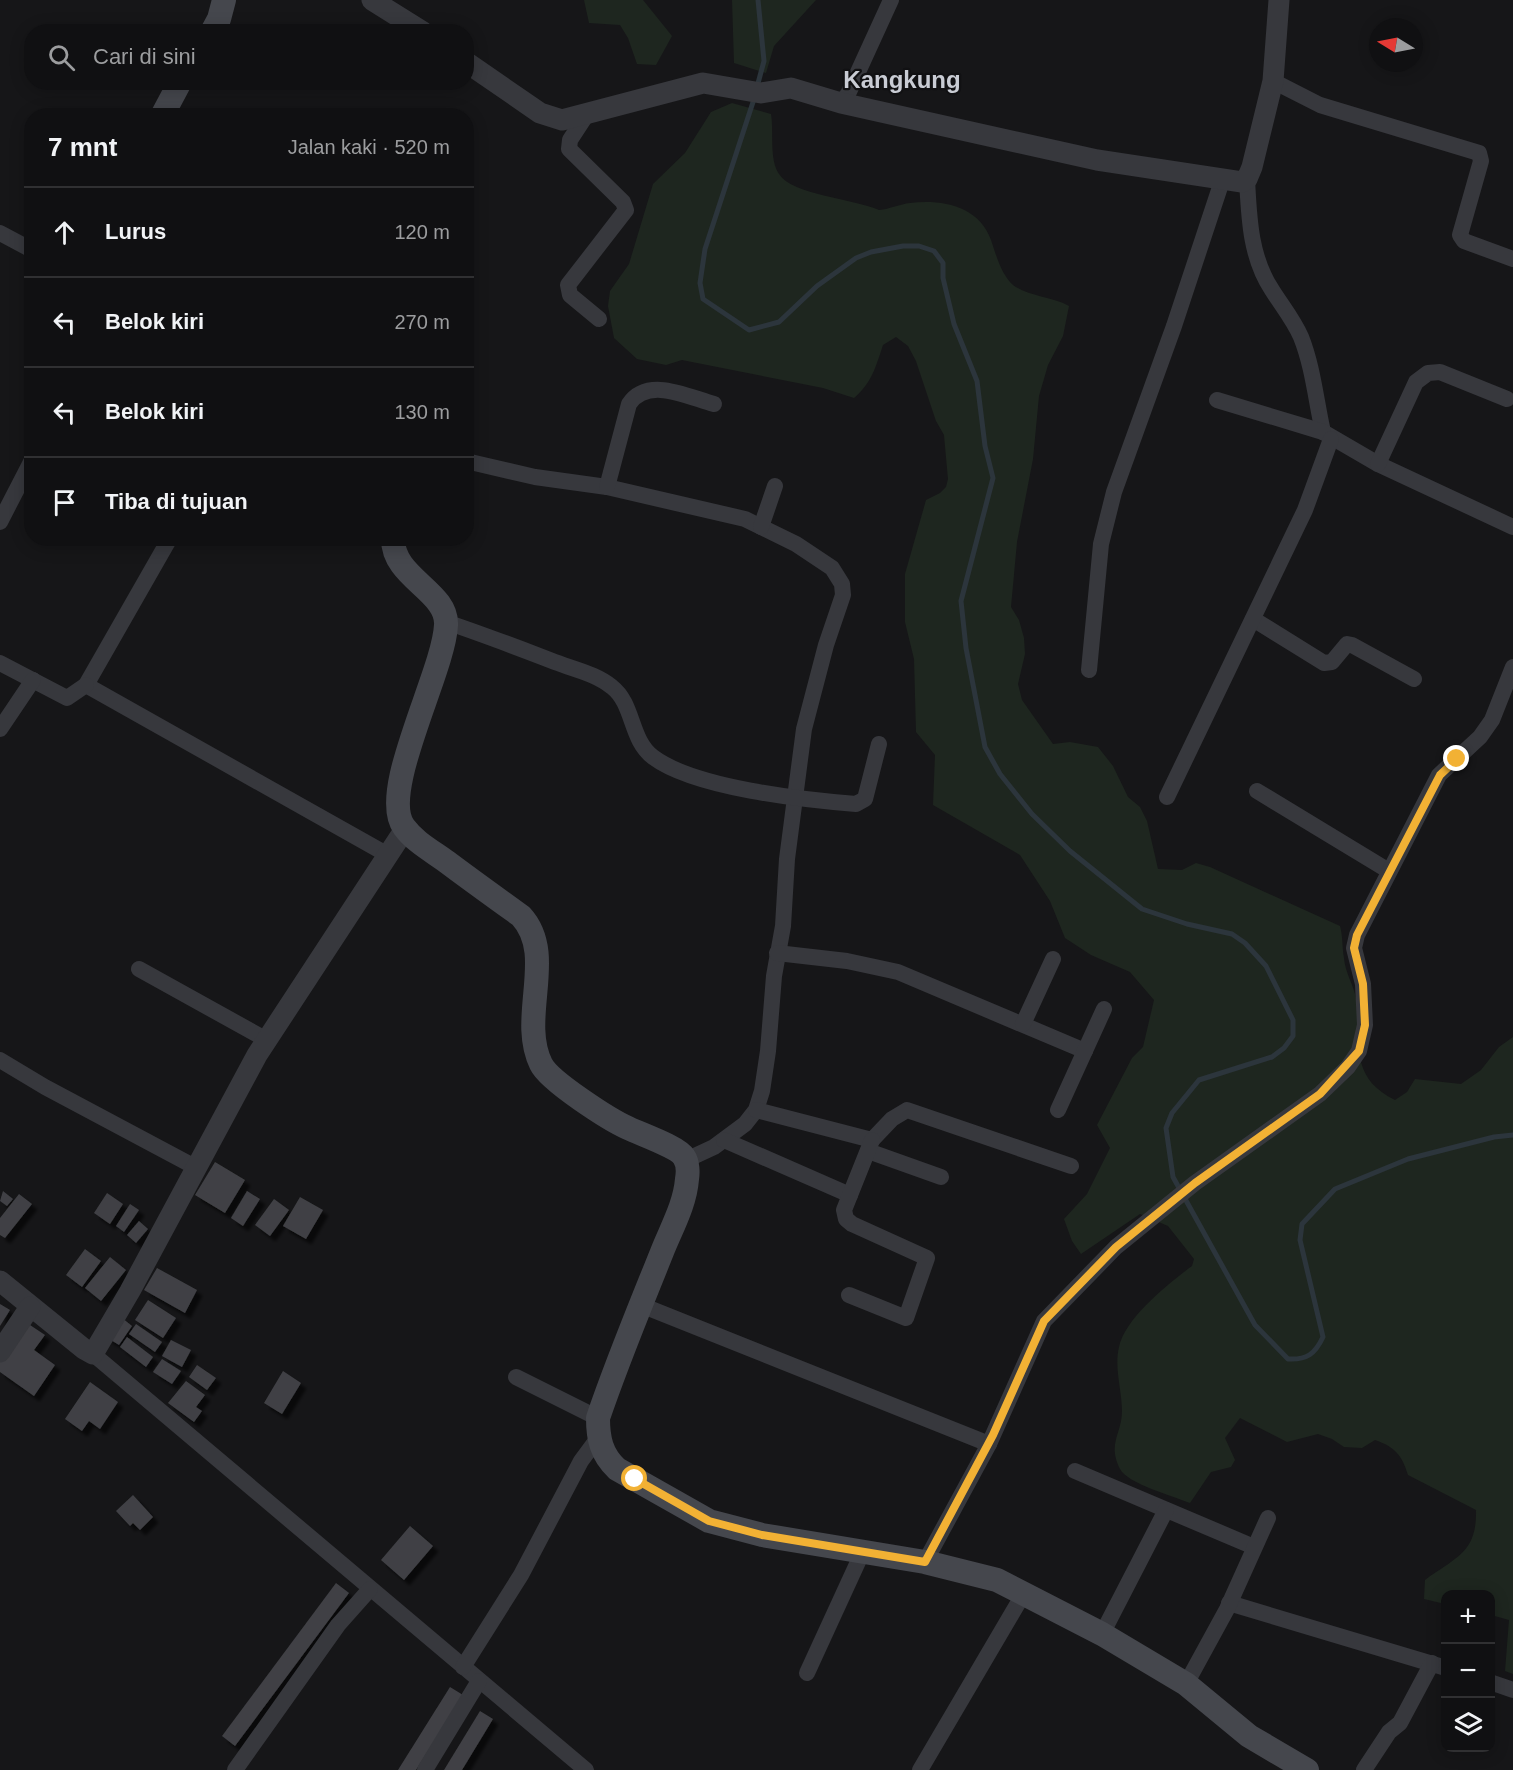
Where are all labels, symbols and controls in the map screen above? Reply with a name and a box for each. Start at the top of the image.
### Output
north arrow [1369,18,1423,72]
search box [24,24,474,90]
icon: search [45,41,78,74]
text: Cari di sini [93,44,196,69]
district label: Kangkung [843,66,961,93]
text: 7 mnt [48,132,117,162]
text: Jalan kaki · 520 m [288,136,450,158]
icon: ahead [48,216,81,249]
text: Lurus [105,219,166,244]
text: 120 m [394,221,450,243]
icon: left [48,306,81,339]
text: Belok kiri [105,309,204,334]
text: 270 m [394,311,450,333]
icon: left [48,396,81,429]
text: Belok kiri [105,399,204,424]
text: 130 m [394,401,450,423]
icon: arrive [48,486,81,519]
text: Tiba di tujuan [105,489,248,514]
route end [1443,745,1469,771]
route start [621,1465,647,1491]
map controls [1441,1590,1495,1752]
button: + [1441,1590,1495,1644]
button: − [1441,1644,1495,1698]
button: layers [1441,1698,1495,1752]

